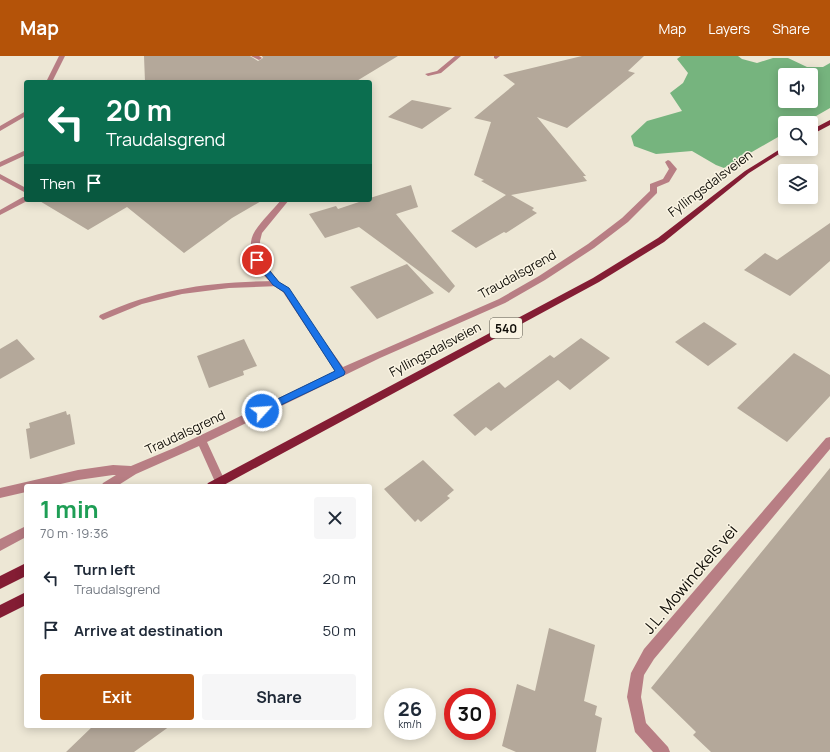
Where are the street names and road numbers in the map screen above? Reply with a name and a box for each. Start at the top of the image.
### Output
street label: Fyllingsdalsveien [664,145,756,221]
street label: Traudalsgrend [475,245,559,303]
street label: Fyllingsdalsveien [386,317,484,381]
road number: 540 [490,318,522,338]
street label: Traudalsgrend [142,406,228,458]
street label: J.L. Mowinckels vei [638,520,742,638]

